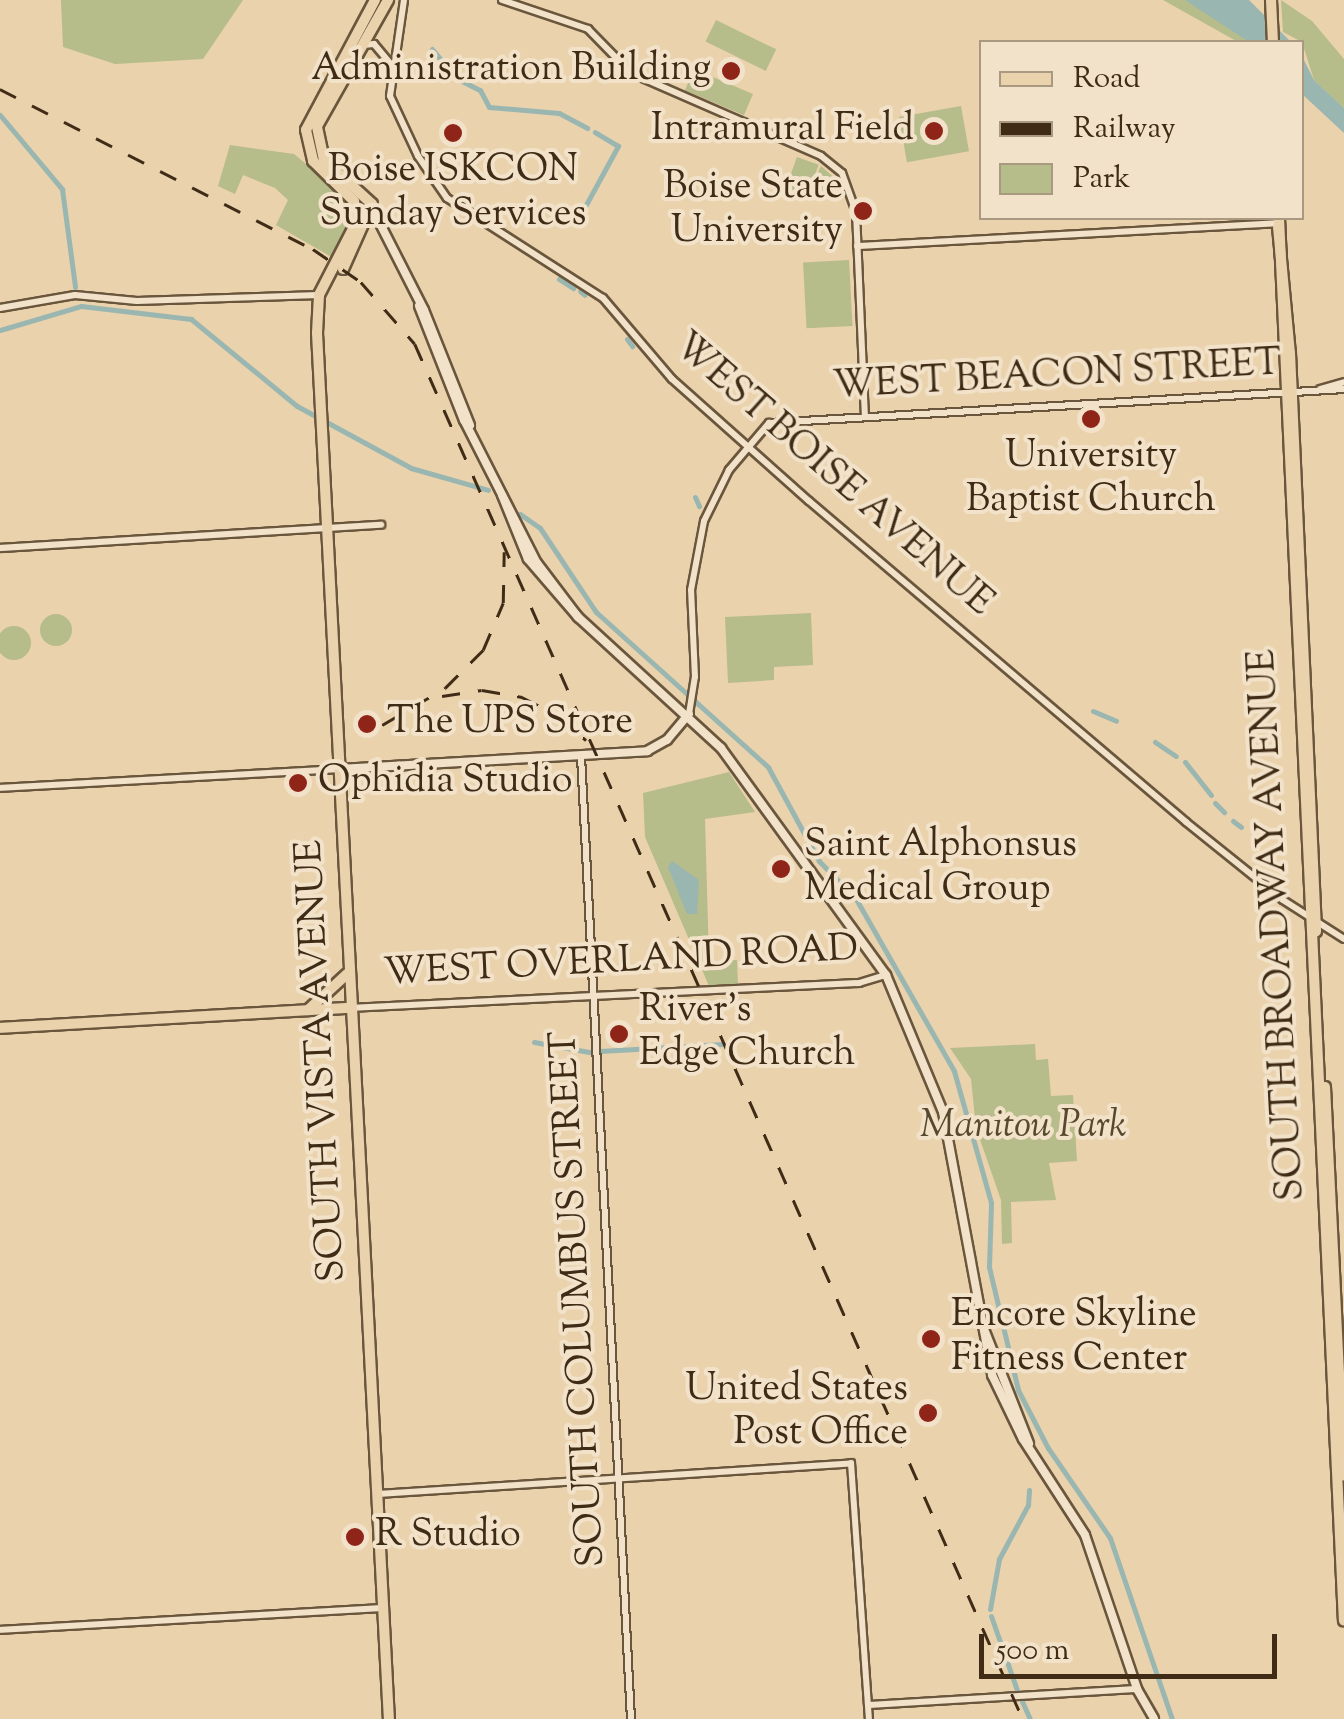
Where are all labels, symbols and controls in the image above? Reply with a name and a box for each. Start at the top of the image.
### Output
legend [979,40,1304,220]
place label: Administration Building [311,48,711,94]
text: Road [1073,58,1140,101]
marker: Administration Building [720,60,742,82]
place label: Intramural Field [651,108,914,154]
text: Railway [1073,108,1176,151]
marker: Intramural Field [923,120,945,142]
marker: Boise ISKCON Sunday Services [442,122,464,144]
place label: Boise ISKCON Sunday Services [320,149,586,238]
text: Park [1073,158,1130,201]
place label: Boise State University [663,166,843,255]
marker: Boise State University [852,200,874,222]
street label: WEST BOISE AVENUE [663,325,1001,627]
street label: WEST BEACON STREET [832,342,1282,412]
marker: University Baptist Church [1080,408,1102,430]
place label: University Baptist Church [966,435,1216,524]
street label: SOUTH BROADWAY AVENUE [1242,648,1316,1202]
place label: The UPS Store [387,701,633,747]
marker: The UPS Store [356,713,378,735]
place label: Ophidia Studio [318,760,572,806]
marker: Ophidia Studio [287,772,309,794]
place label: Saint Alphonsus Medical Group [804,824,1077,914]
street label: SOUTH VISTA AVENUE [289,839,357,1283]
marker: Saint Alphonsus Medical Group [768,856,794,882]
street label: WEST OVERLAND ROAD [383,928,859,998]
place label: River's Edge Church [639,989,855,1078]
marker: River's Edge Church [608,1023,630,1045]
street label: SOUTH COLUMBUS STREET [543,1030,617,1568]
park label: Manitou Park [920,1105,1126,1151]
place label: Encore Skyline Fitness Center [951,1294,1197,1384]
marker: Encore Skyline Fitness Center [920,1328,942,1350]
place label: United States Post Office [685,1368,908,1458]
marker: United States Post Office [917,1402,939,1424]
place label: R Studio [375,1514,521,1560]
marker: R Studio [344,1526,366,1548]
scale bar [984,1614,1282,1676]
text: 500 m [996,1630,1069,1673]

